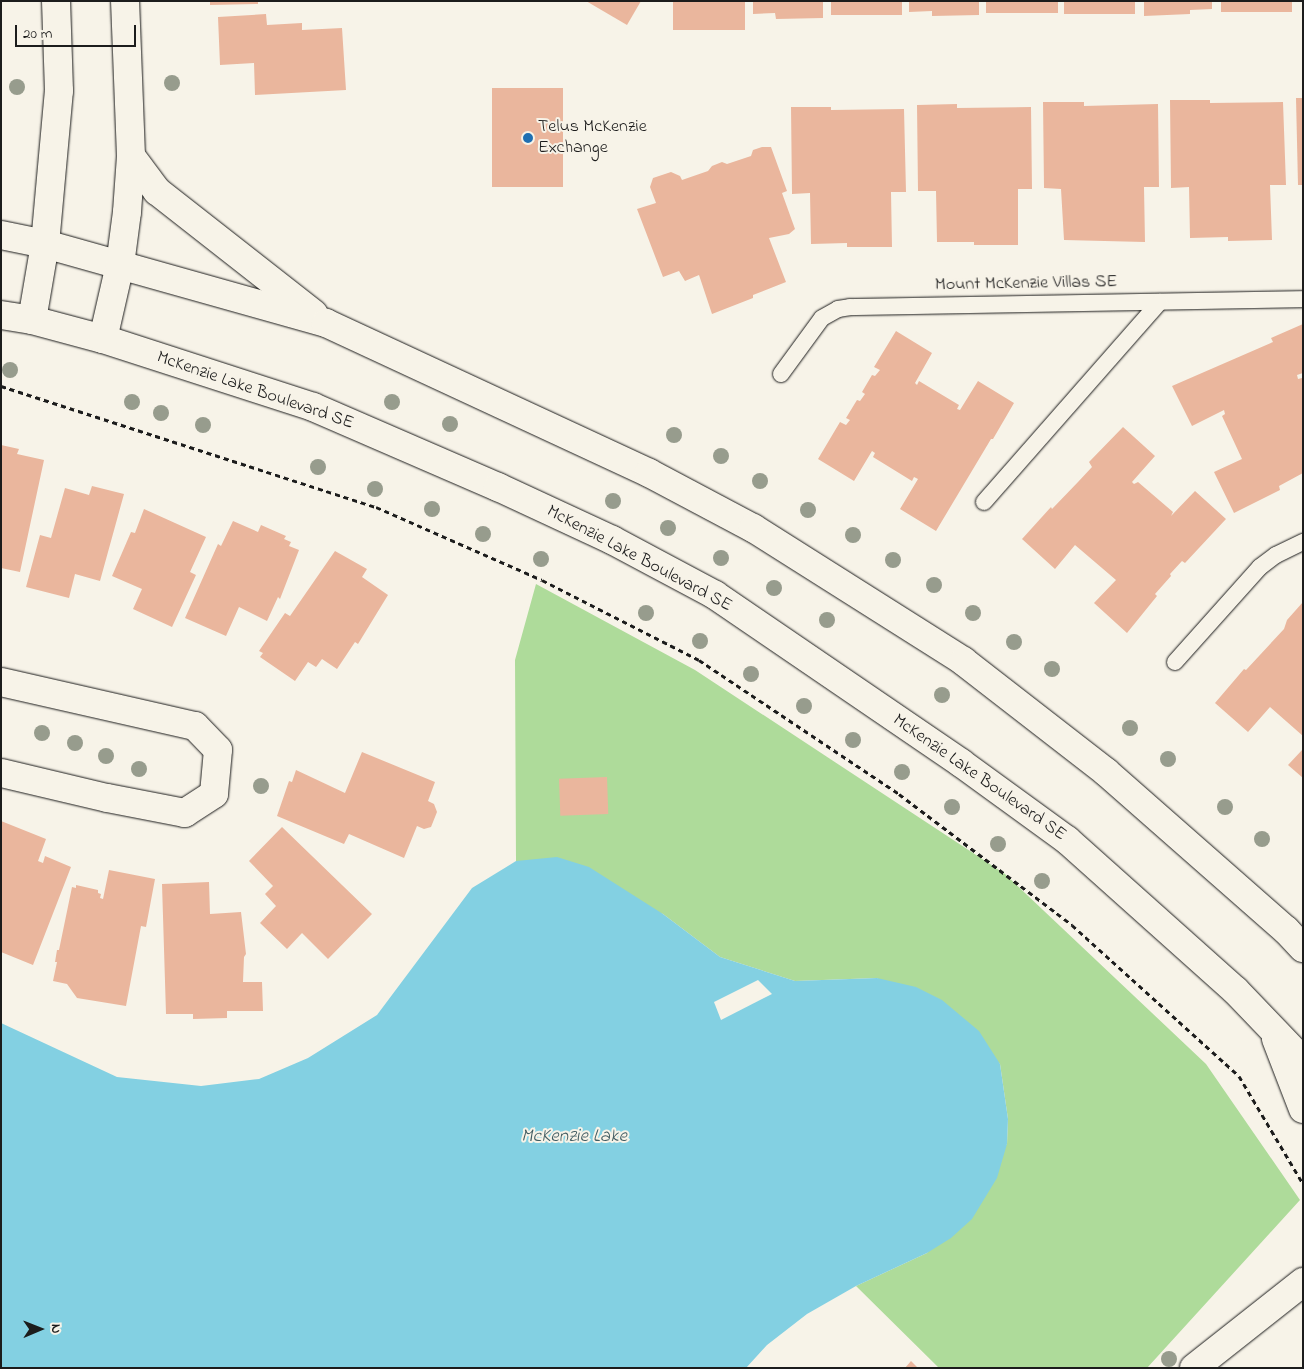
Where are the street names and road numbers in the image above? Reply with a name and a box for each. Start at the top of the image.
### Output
street label: Mount McKenzie Villas SE [935,272,1117,296]
street label: McKenzie Lake Boulevard SE [154,347,356,435]
street label: McKenzie Lake Boulevard SE [543,501,735,617]
street label: McKenzie Lake Boulevard SE [888,710,1070,846]

